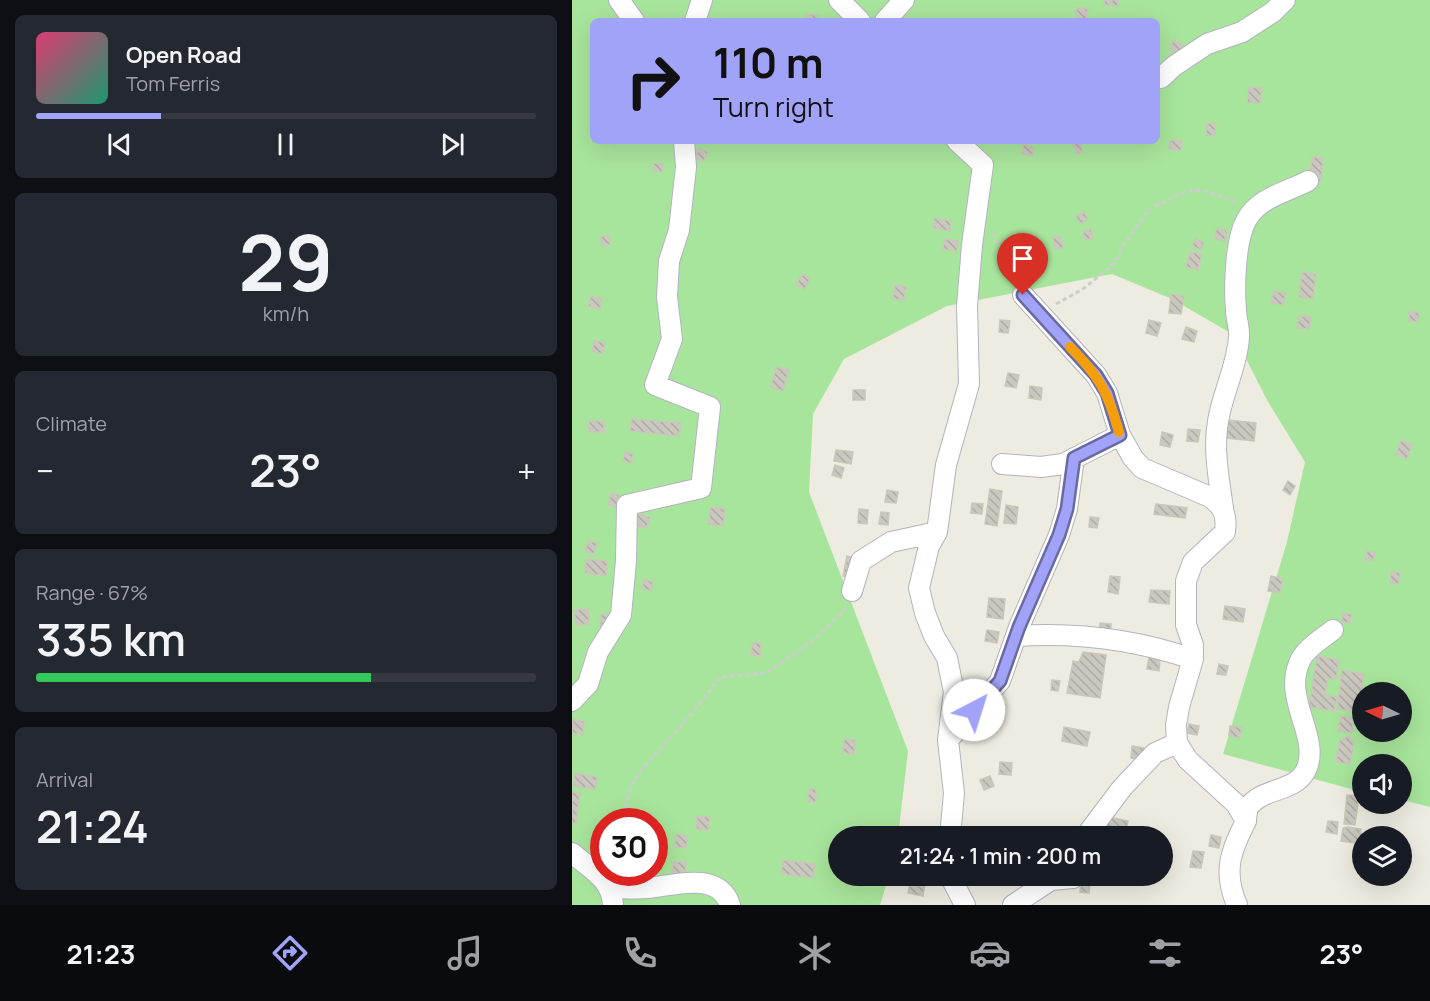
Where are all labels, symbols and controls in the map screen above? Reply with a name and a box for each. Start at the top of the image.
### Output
text: 110 m [713,33,824,91]
text: Open Road [126,40,241,70]
icon: right [614,42,692,120]
text: Tom Ferris [126,70,220,97]
text: Turn right [713,88,834,125]
icon: previous [103,128,136,161]
icon: pause [269,128,302,161]
icon: next [436,128,469,161]
text: 29 [239,208,333,314]
pin [997,233,1048,295]
icon: arrive [1006,242,1039,275]
text: km/h [263,300,309,327]
text: Climate [36,410,107,437]
text: 23° [249,439,322,501]
text: − [36,448,54,493]
text: + [517,448,536,493]
text: Range · 67% [36,579,148,606]
text: 335 km [36,608,186,670]
position arrow [942,678,1006,742]
north arrow [1352,682,1412,742]
map controls [1352,682,1412,886]
button: sound [1352,754,1412,814]
text: Arrival [36,766,93,793]
text: 21:24 [36,795,149,857]
speed limit sign: 30 [590,808,668,886]
button: layers [1352,826,1412,886]
text: 21:24 · 1 min · 200 m [900,841,1101,871]
icon: directions [269,932,311,974]
icon: music [444,932,486,974]
icon: phone [619,932,661,974]
icon: climate [794,932,836,974]
icon: car [969,932,1011,974]
icon: filters [1144,932,1186,974]
text: 21:23 [67,935,136,972]
text: 23° [1319,935,1363,972]

